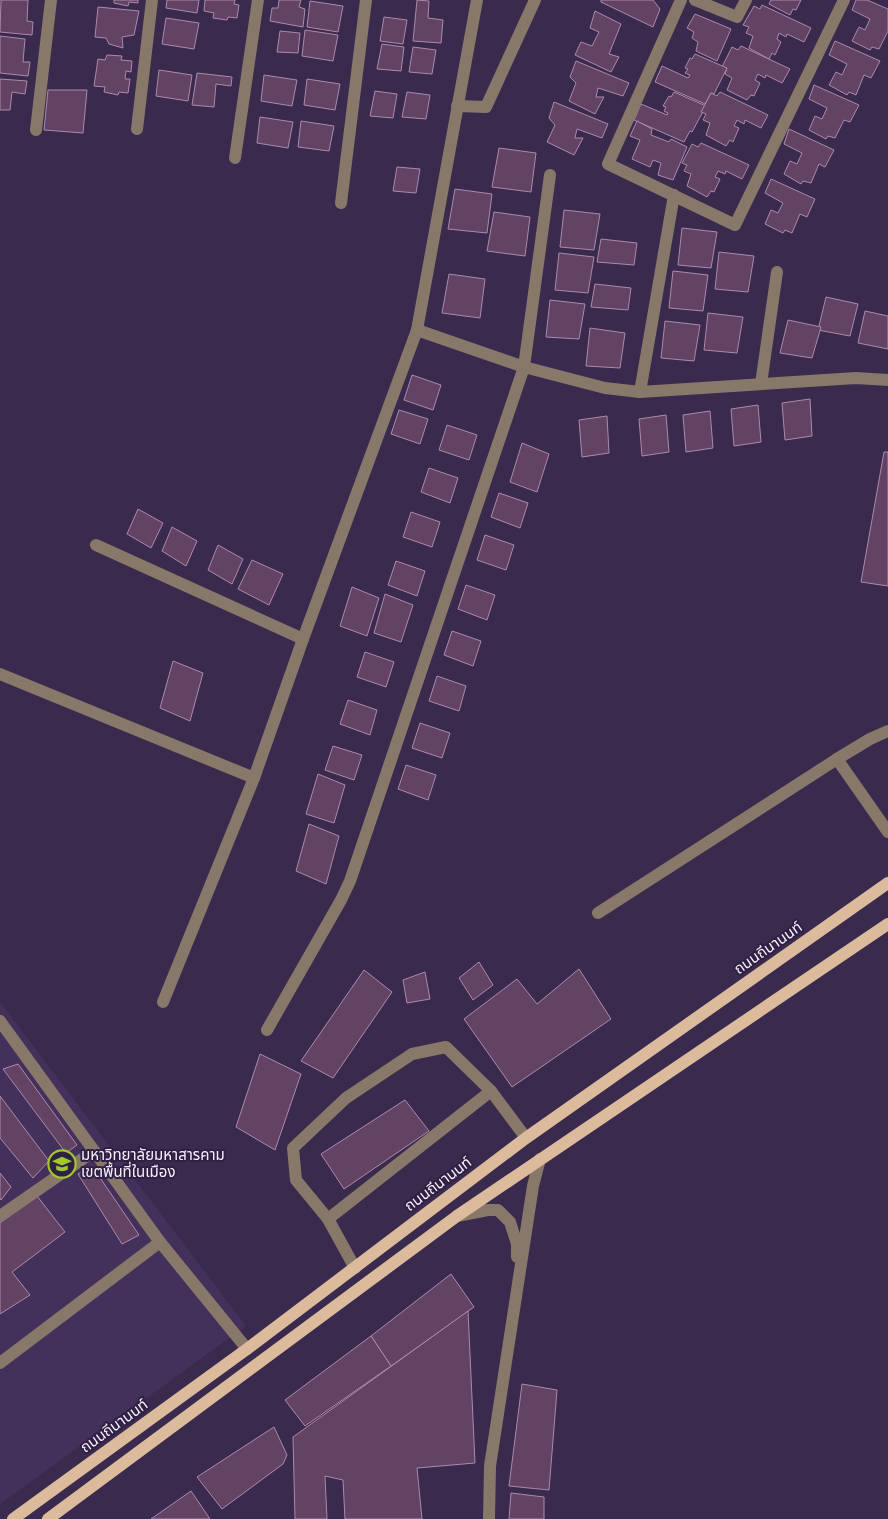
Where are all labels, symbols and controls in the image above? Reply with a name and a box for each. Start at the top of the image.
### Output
street label: ถนนถีนานนท์ [729,916,806,979]
place label: มหาวิทยาลัยมหาสารคาม เขตพื้นที่ในเมือง [81,1144,225,1182]
school or university icon: มหาวิทยาลัยมหาสารคาม เขตพื้นที่ในเมือง [47,1149,77,1179]
street label: ถนนถีนานนท์ [400,1151,476,1216]
street label: ถนนถีนานนท์ [75,1394,152,1457]

